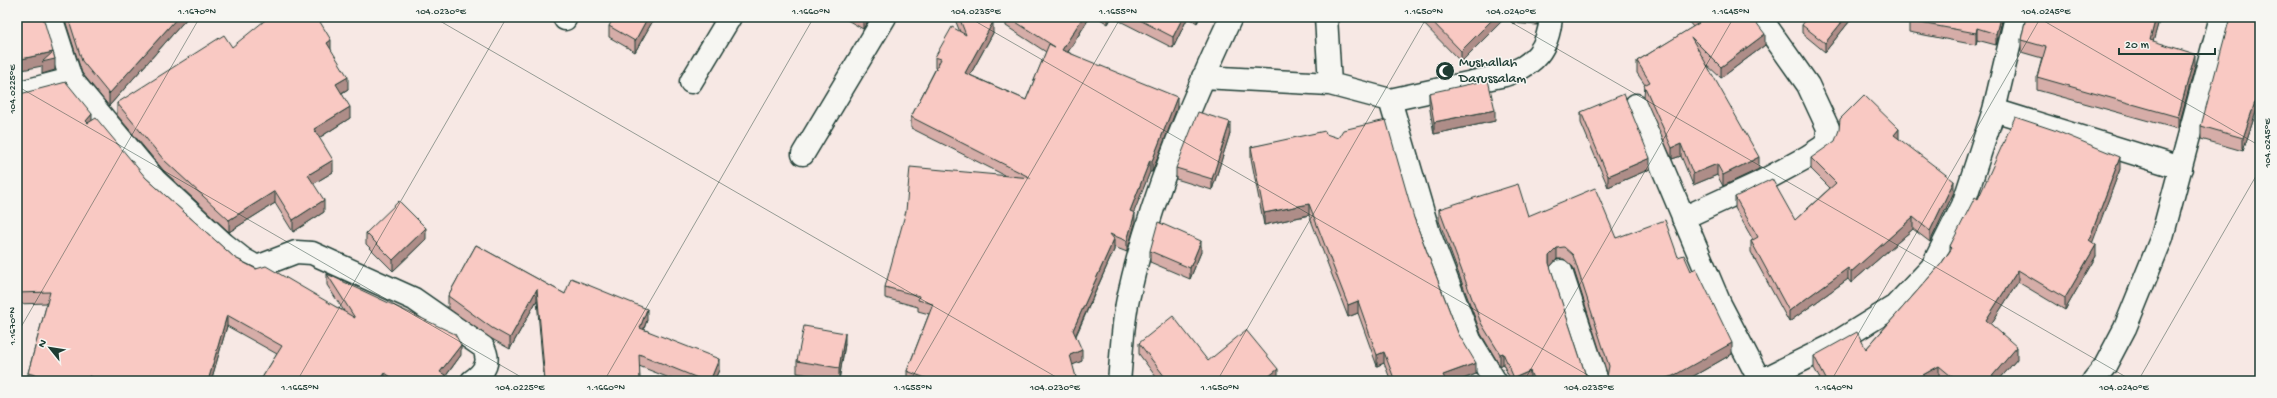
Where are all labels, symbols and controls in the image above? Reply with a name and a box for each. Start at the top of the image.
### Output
text: 1.1670°N [177,6,217,18]
text: 104.0230°E [415,6,467,18]
text: 1.1660°N [791,6,831,18]
text: 104.0235°E [950,6,1001,18]
text: 1.1655°N [1098,6,1137,18]
text: 1.1650°N [1404,6,1444,18]
text: 104.0240°E [1485,6,1536,18]
text: 1.1645°N [1711,6,1750,18]
text: 104.0245°E [2021,6,2071,18]
scale bar [2119,30,2215,56]
text: 20 m [2125,39,2150,53]
place label: Mushallah Darussalam [1458,55,1526,88]
mosque icon: Mushallah Darussalam [1434,60,1456,82]
text: 104.0225°E [7,64,19,115]
text: 104.0245°E [2262,118,2274,168]
text: 1.1670°N [7,306,19,346]
north arrow [30,328,70,368]
text: N [36,338,50,350]
text: 1.1665°N [280,382,319,394]
text: 104.0225°E [494,382,545,394]
text: 1.1660°N [586,382,626,394]
text: 1.1655°N [893,382,932,394]
text: 104.0230°E [1029,382,1081,394]
text: 1.1650°N [1200,382,1240,394]
text: 104.0235°E [1563,382,1614,394]
text: 1.1640°N [1814,382,1853,394]
text: 104.0240°E [2098,382,2149,394]

